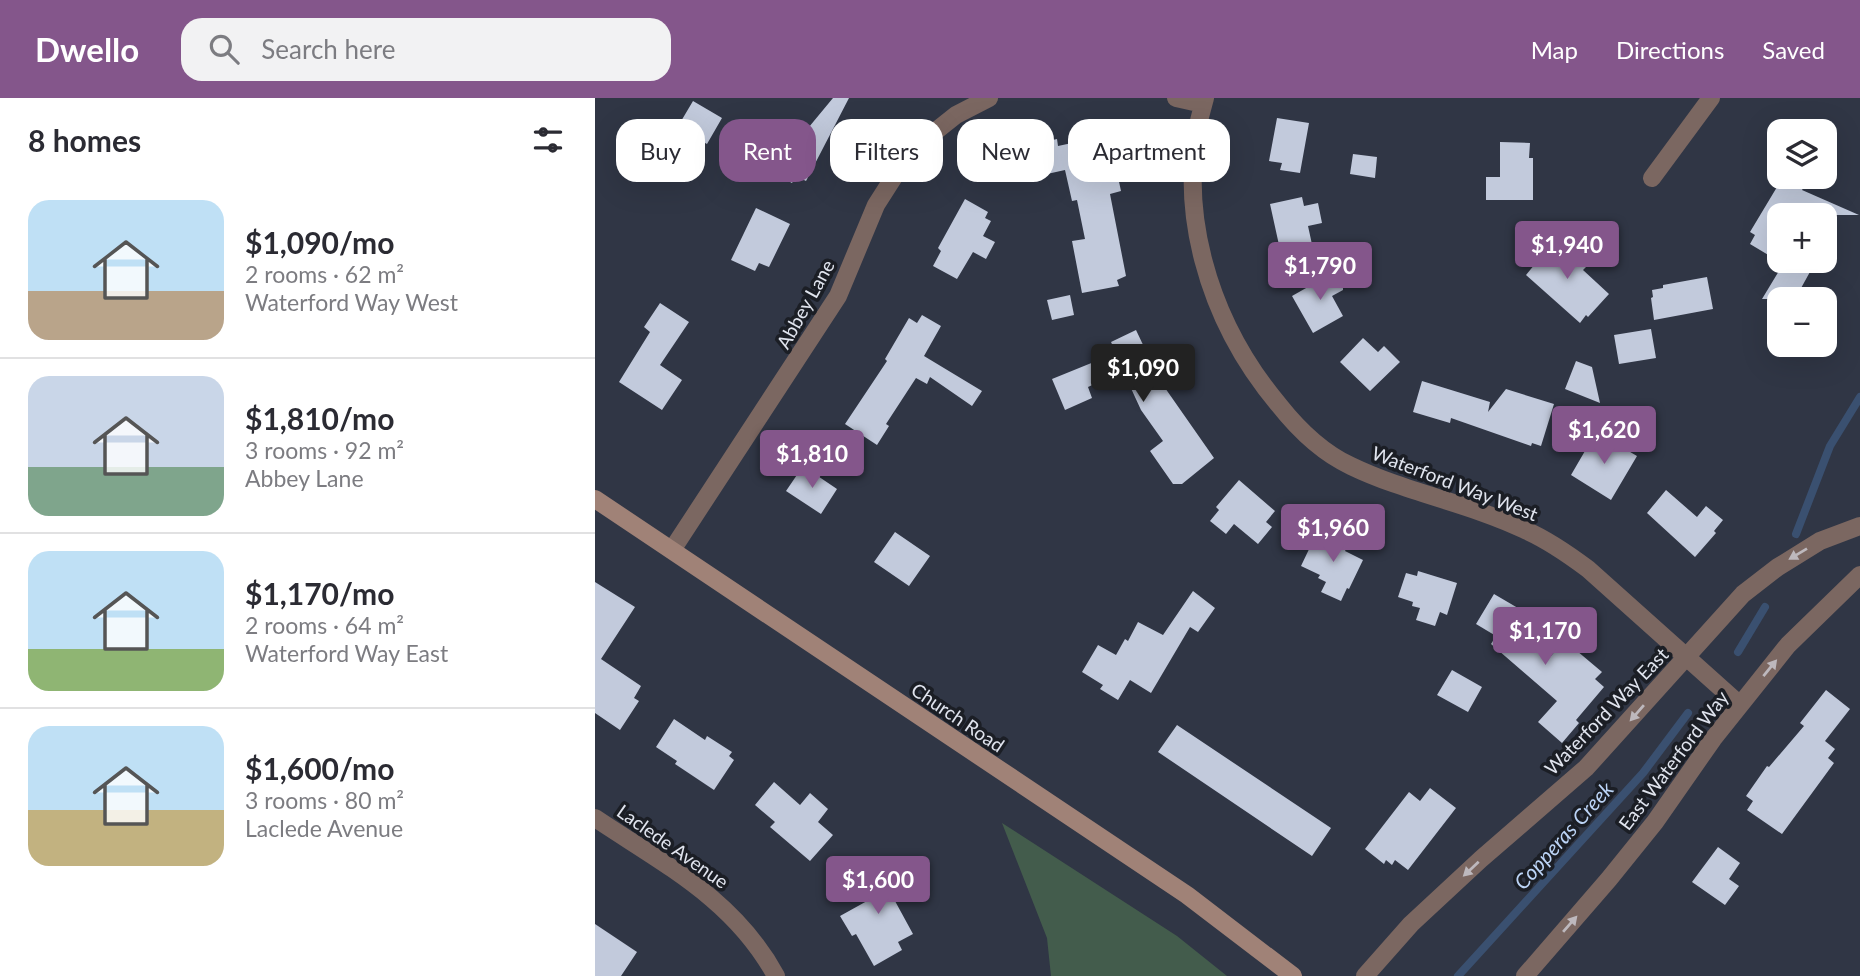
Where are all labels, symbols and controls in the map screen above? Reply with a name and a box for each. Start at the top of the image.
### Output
search box [181,18,671,81]
text: Dwello [35,29,139,69]
icon: search [205,30,243,68]
text: Search here [261,33,395,65]
text: Map [1531,35,1578,64]
text: Directions [1616,35,1724,64]
text: Saved [1762,35,1825,64]
chip: Buy [616,119,705,182]
chip: Rent [719,119,816,182]
chip: Filters [830,119,943,182]
chip: New [957,119,1054,182]
chip: Apartment [1068,119,1230,182]
map controls [1767,119,1837,357]
button: layers [1767,119,1837,189]
icon: filters [529,121,567,159]
text: 8 homes [28,122,141,158]
button: + [1767,203,1837,273]
pin: $1,940 [1510,222,1624,281]
text: $1,090/mo [245,224,394,260]
icon: home [84,228,168,312]
text: $1,940 [1531,230,1603,258]
pin: $1,790 [1263,242,1377,302]
text: $1,790 [1284,251,1356,279]
street label: Abbey Lane [771,256,839,352]
text: 2 rooms · 62 m² [245,260,404,288]
button: − [1767,287,1837,357]
text: Waterford Way West [245,288,458,316]
pin: $1,090 [1086,344,1200,404]
text: $1,090 [1107,353,1179,381]
text: $1,810/mo [245,400,394,436]
icon: home [84,404,168,488]
pin: $1,620 [1547,406,1661,466]
text: $1,620 [1568,415,1640,443]
pin: $1,810 [755,430,869,490]
text: 3 rooms · 92 m² [245,436,404,464]
text: $1,810 [776,439,848,467]
street label: Waterford Way West [1369,441,1541,525]
text: Abbey Lane [245,464,364,492]
pin: $1,960 [1276,504,1390,564]
text: $1,960 [1297,513,1369,541]
one-way arrow [1789,548,1808,561]
text: $1,170/mo [245,575,394,611]
icon: home [84,579,168,663]
pin: $1,170 [1488,608,1602,667]
text: 2 rooms · 64 m² [245,611,404,639]
text: $1,170 [1509,616,1581,644]
text: Waterford Way East [245,639,448,667]
street label: Waterford Way East [1539,642,1673,779]
one-way arrow [1762,659,1777,677]
street label: Church Road [907,678,1009,756]
street label: East Waterford Way [1613,686,1733,834]
one-way arrow [1629,704,1645,722]
text: $1,600/mo [245,750,394,786]
icon: home [84,754,168,838]
water label: Copperas Creek [1508,775,1619,894]
text: 3 rooms · 80 m² [245,786,404,814]
street label: Laclede Avenue [613,799,733,893]
text: Laclede Avenue [245,814,403,842]
pin: $1,600 [821,856,935,916]
one-way arrow [1463,860,1480,876]
text: $1,600 [842,865,914,893]
one-way arrow [1562,916,1577,933]

